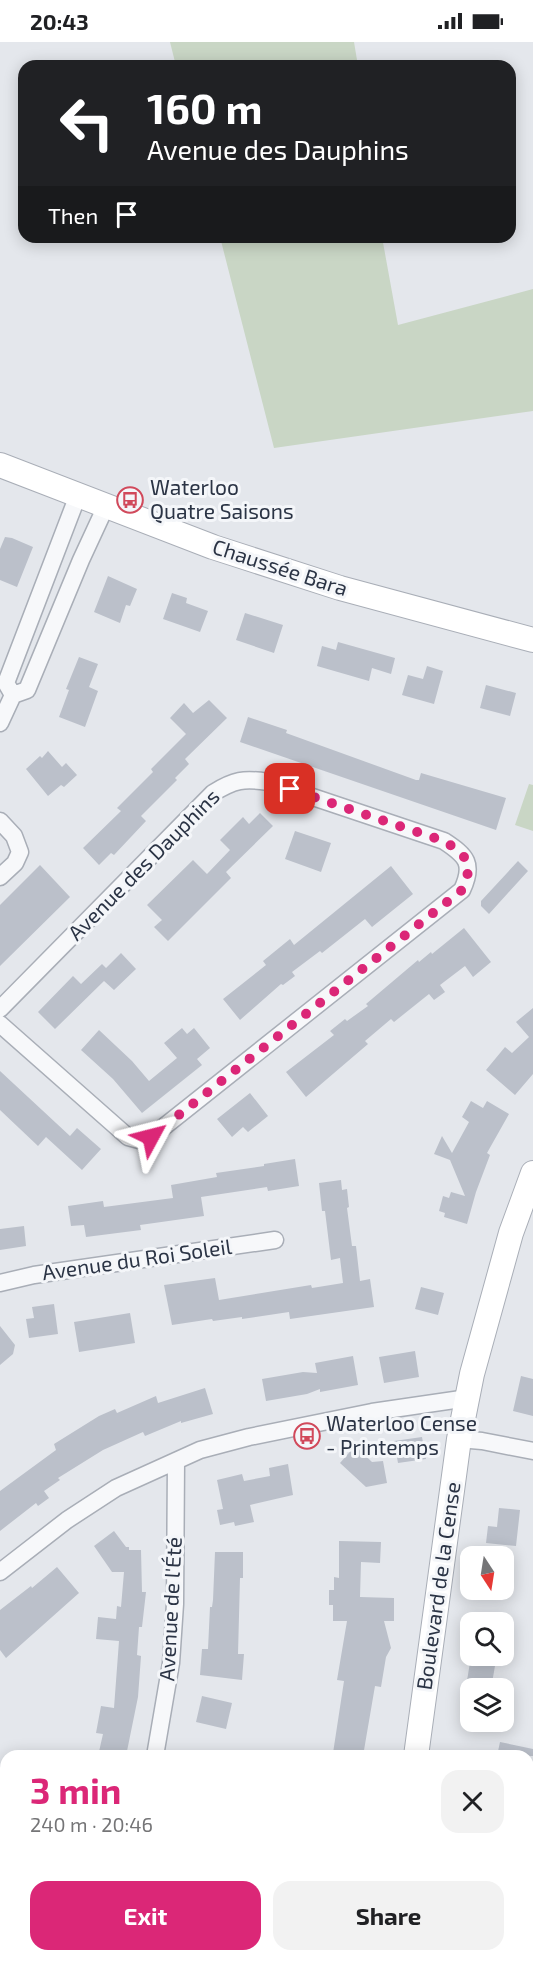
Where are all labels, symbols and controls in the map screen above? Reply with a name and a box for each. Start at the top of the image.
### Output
text: 20:43 [30,8,89,34]
text: 160 m [147,82,263,132]
icon: left [48,84,126,162]
text: Avenue des Dauphins [147,133,409,165]
icon: arrive [110,198,143,231]
text: Then [48,202,98,228]
place label: Waterloo Quatre Saisons [150,474,294,524]
bus stop icon: Waterloo Quatre Saisons [115,485,145,515]
street label: Chaussée Bara [210,533,351,600]
pin [264,763,315,814]
icon: arrive [273,772,306,805]
street label: Avenue des Dauphins [62,783,224,945]
position arrow [119,1105,183,1169]
street label: Avenue du Roi Soleil [40,1233,234,1284]
place label: Waterloo Cense - Printemps [326,1410,477,1459]
bus stop icon: Waterloo Cense - Printemps [292,1421,322,1451]
street label: Boulevard de la Cense [411,1480,464,1691]
street label: Avenue de l'Été [153,1536,186,1682]
north arrow [460,1546,514,1600]
map controls [460,1546,514,1732]
button: search [460,1612,514,1666]
button: layers [460,1678,514,1732]
text: 3 min [30,1768,121,1811]
button: close [441,1770,504,1833]
text: 240 m · 20:46 [30,1812,153,1836]
button: Exit [30,1881,261,1950]
button: Share [273,1881,504,1950]

